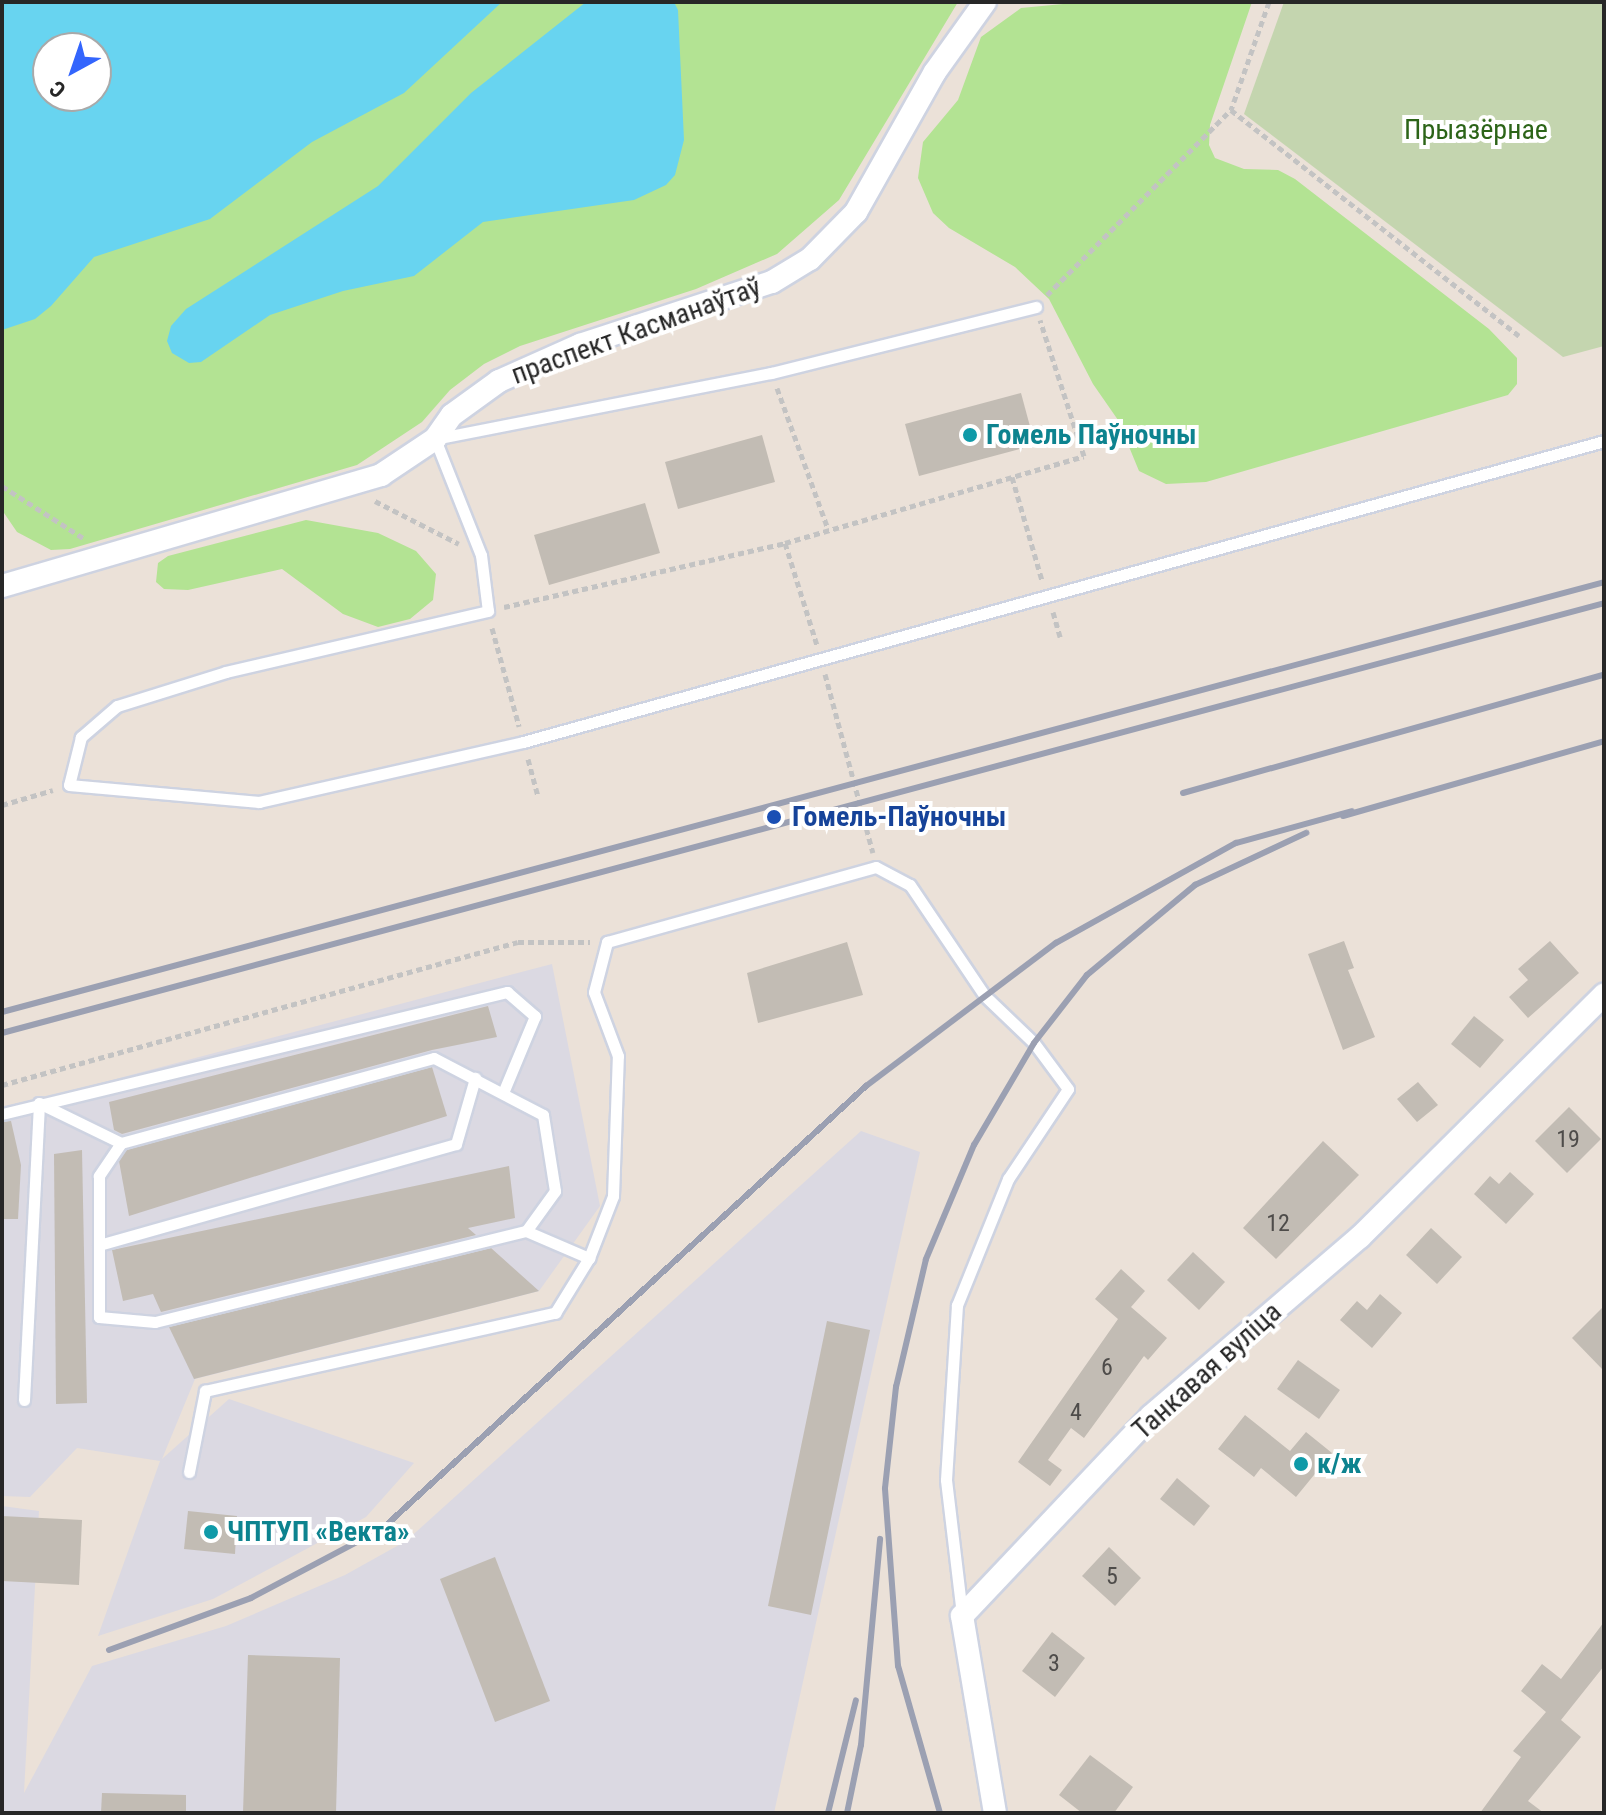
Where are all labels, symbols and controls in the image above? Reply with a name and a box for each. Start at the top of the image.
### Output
north arrow [32,32,112,112]
text: С [45,76,70,103]
park label: Прыазёрнае [1404,113,1548,147]
street label: праспект Касманаўтаў [507,270,765,392]
place label: Гомель Паўночны [986,418,1197,452]
marker: Гомель Паўночны [961,426,979,444]
place label: Гомель-Паўночны [792,800,1006,834]
marker: Гомель-Паўночны [763,806,785,828]
house number: 19 [1556,1126,1580,1154]
house number: 12 [1266,1210,1290,1238]
street label: Танкавая вуліца [1126,1295,1288,1447]
house number: 6 [1101,1354,1113,1382]
house number: 4 [1070,1399,1082,1427]
place label: к/ж [1317,1447,1361,1481]
marker: к/ж [1292,1455,1310,1473]
place label: ЧПТУП «Векта» [227,1515,410,1549]
marker: ЧПТУП «Векта» [202,1523,220,1541]
house number: 5 [1106,1563,1118,1591]
house number: 3 [1048,1650,1060,1678]

